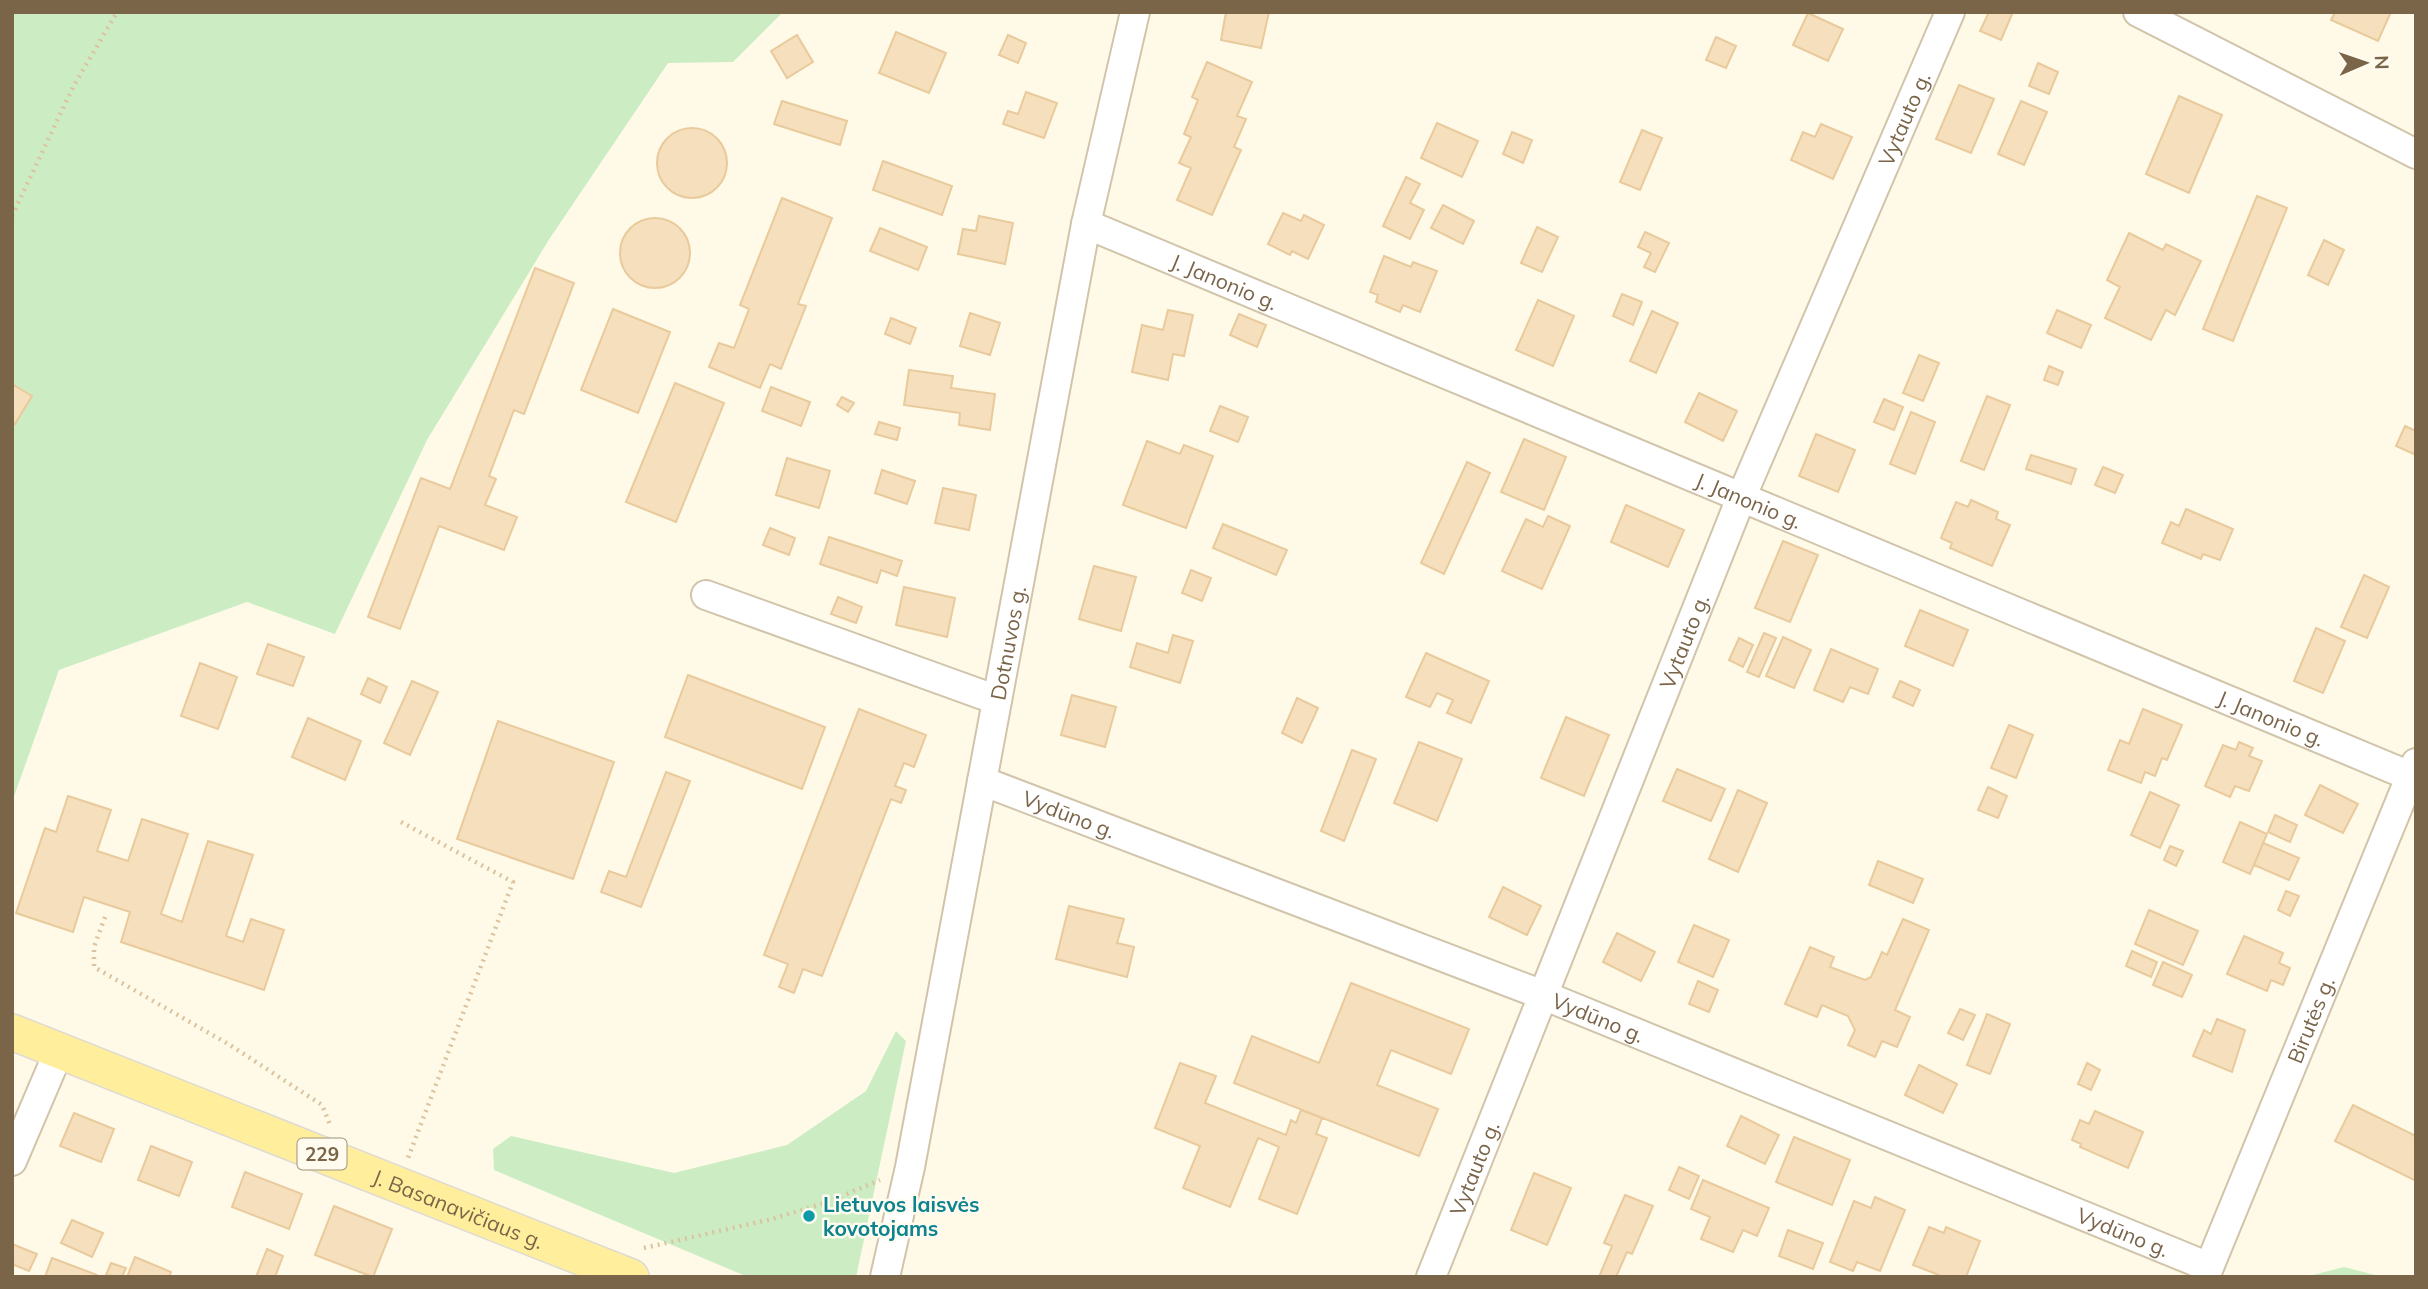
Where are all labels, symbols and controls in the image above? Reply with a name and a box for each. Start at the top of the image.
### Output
north arrow [2330,28,2400,98]
text: N [2370,55,2394,70]
street label: Vytauto g. [1872,68,1936,170]
street label: J. Janonio g. [1167,248,1282,315]
street label: J. Janonio g. [1692,467,1806,534]
street label: Dotnuvos g. [984,584,1031,702]
street label: Vytauto g. [1653,590,1714,693]
street label: J. Janonio g. [2214,684,2328,752]
street label: Vydūno g. [1019,785,1119,844]
street label: Birutės g. [2281,973,2340,1067]
street label: Vydūno g. [1548,987,1648,1048]
street label: Vytauto g. [1444,1117,1505,1219]
road number: 229 [298,1138,346,1170]
street label: J. Basanavičiaus g. [369,1163,547,1254]
place label: Lietuvos laisvės kovotojams [823,1191,980,1241]
street label: Vydūno g. [2073,1202,2173,1262]
marker: Lietuvos laisvės kovotojams [801,1208,817,1224]

